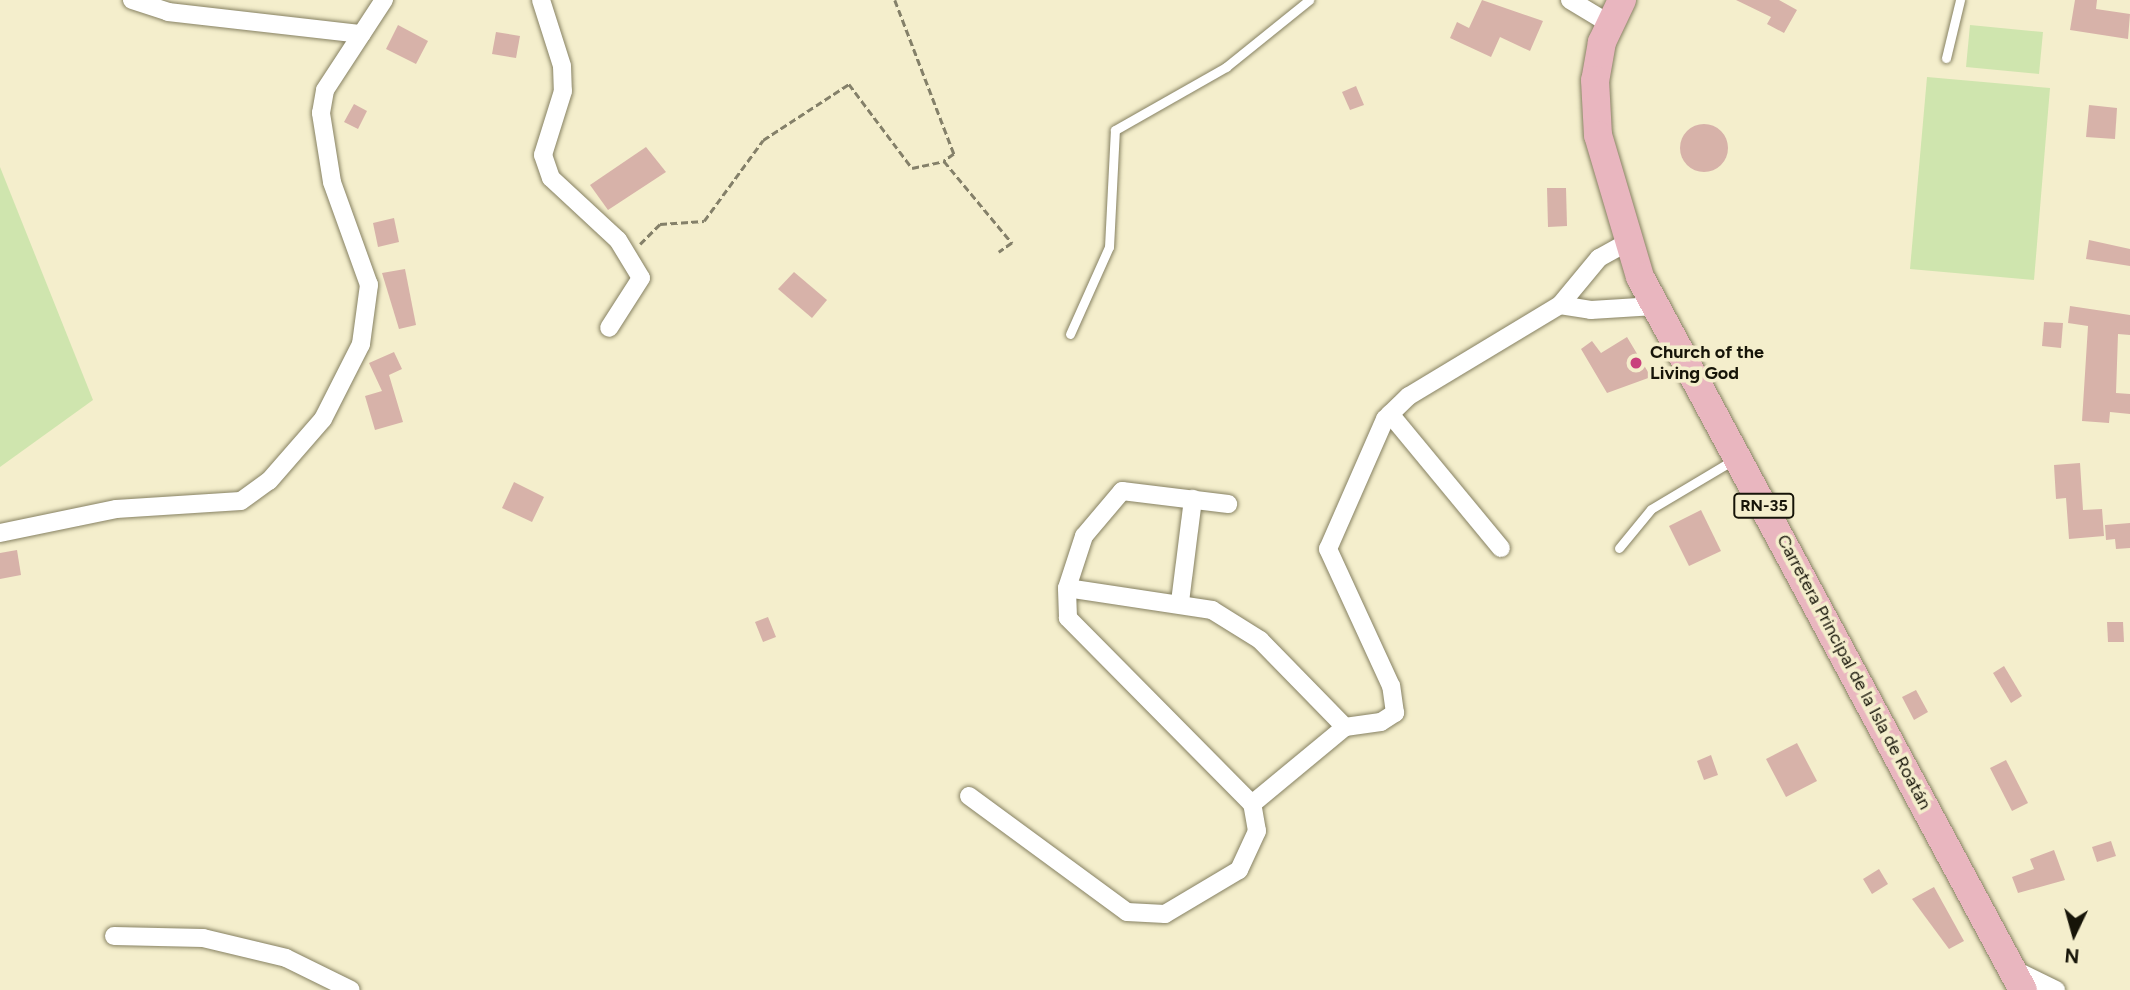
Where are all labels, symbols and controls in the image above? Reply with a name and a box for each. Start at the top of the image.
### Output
place label: Church of the Living God [1650,342,1764,384]
marker: Church of the Living God [1628,355,1644,371]
road number: RN-35 [1732,494,1796,519]
street label: Carretera Principal de la Isla de Roatán [1772,531,1936,813]
north arrow [2039,899,2109,969]
text: N [2064,943,2080,968]

